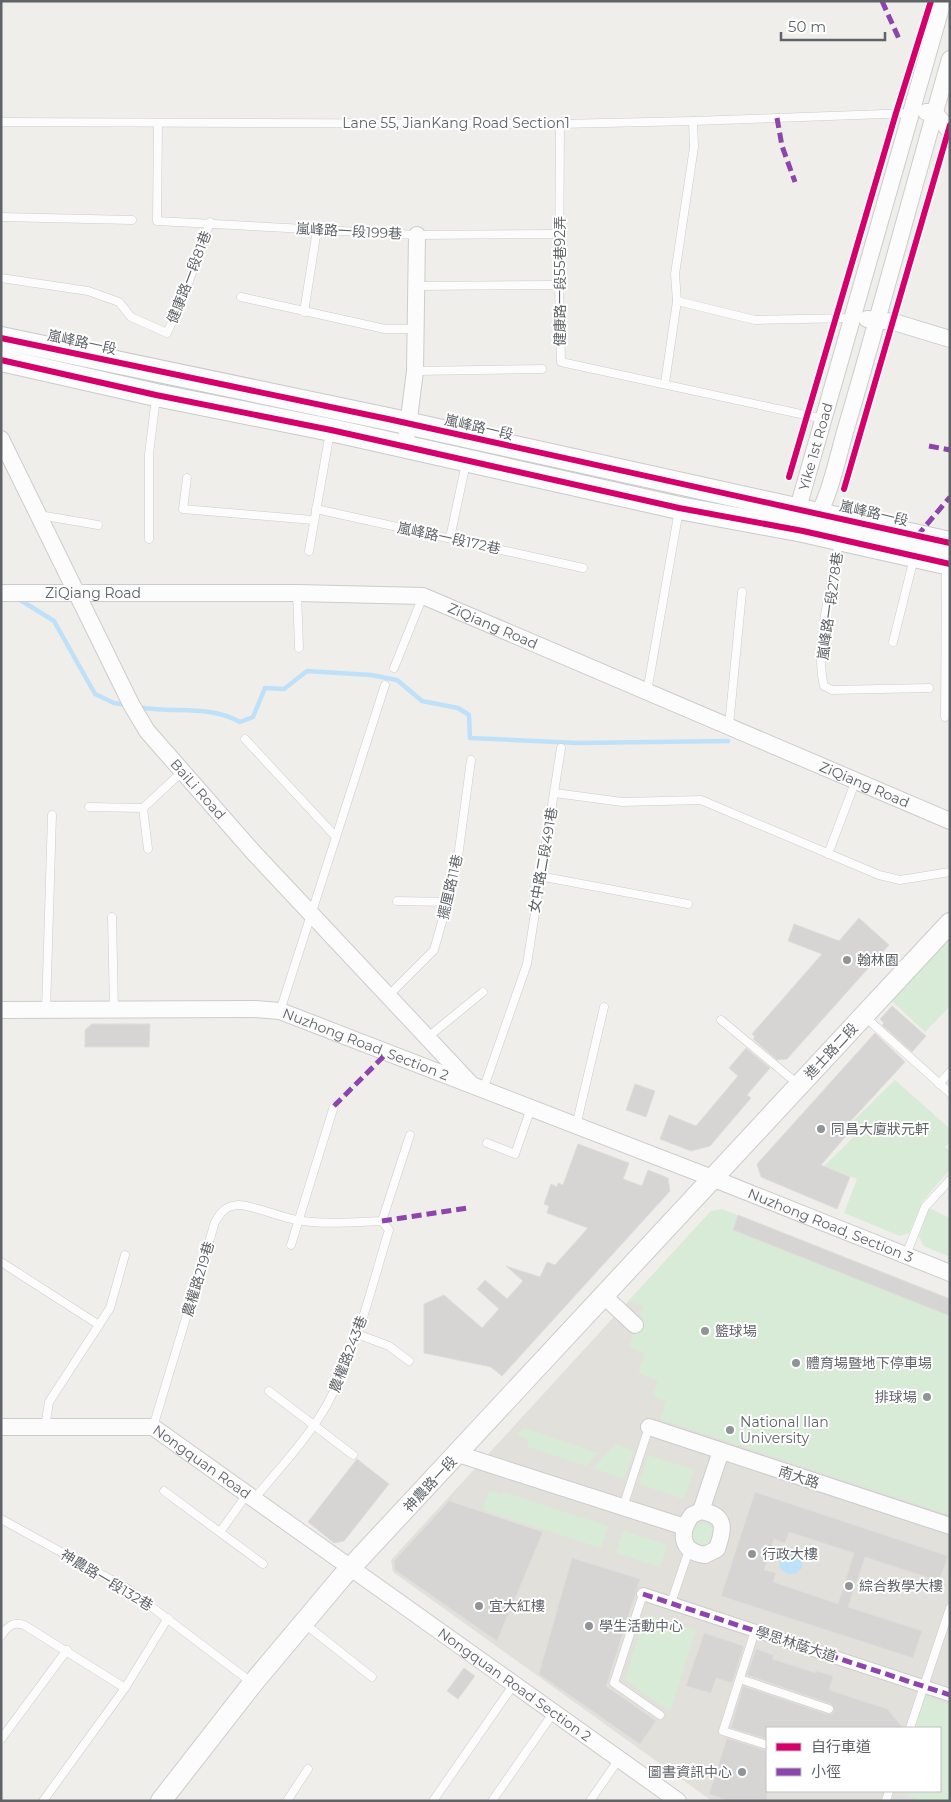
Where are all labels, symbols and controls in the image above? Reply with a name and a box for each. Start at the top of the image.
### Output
scale bar [781,10,885,42]
text: 50 m [788,17,826,36]
street label: Lane 55, JianKang Road Section1 [342,114,570,132]
street label: 健康路一段55巷92弄 [551,216,569,346]
street label: 嵐峰路一段199巷 [296,219,402,243]
street label: 健康路一段81巷 [163,228,215,326]
street label: 嵐峰路一段 [46,326,118,358]
street label: Yike 1st Road [794,401,837,493]
street label: 嵐峰路一段 [443,410,515,444]
street label: 嵐峰路一段 [838,496,910,530]
street label: 嵐峰路一段172巷 [396,518,502,558]
street label: 嵐峰路一段278巷 [814,551,846,661]
street label: ZiQiang Road [45,584,141,602]
street label: ZiQiang Road [445,599,541,653]
street label: BaiLi Road [167,755,230,823]
street label: ZiQiang Road [817,757,912,812]
street label: 女中路二段491巷 [525,806,561,914]
street label: 擺厘路11巷 [434,853,466,921]
place label: 翰林園 [857,951,899,969]
marker: 翰林園 [841,954,853,966]
street label: Nuzhong Road, Section 2 [280,1004,451,1084]
street label: 進士路二段 [801,1019,861,1083]
place label: 同昌大廈狀元軒 [831,1120,929,1138]
marker: 同昌大廈狀元軒 [815,1123,827,1135]
street label: Nuzhong Road, Section 3 [745,1184,916,1266]
street label: 農權路219巷 [178,1239,218,1319]
street label: 農權路243巷 [325,1313,371,1395]
place label: 籃球場 [715,1322,757,1340]
marker: 籃球場 [699,1325,711,1337]
place label: 體育場暨地下停車場 [806,1354,932,1372]
marker: 體育場暨地下停車場 [790,1357,802,1369]
place label: 排球場 [875,1388,917,1406]
marker: 排球場 [921,1391,933,1403]
place label: National Ilan University [740,1413,829,1447]
street label: Nongquan Road [149,1421,254,1503]
marker: National Ilan University [724,1424,736,1436]
street label: 神農路一段 [400,1452,460,1516]
street label: 南大路 [776,1462,822,1492]
street label: 神農路一段132巷 [57,1545,157,1615]
place label: 行政大樓 [762,1545,818,1563]
marker: 行政大樓 [746,1548,758,1560]
place label: 綜合教學大樓 [859,1577,943,1595]
marker: 綜合教學大樓 [843,1580,855,1592]
place label: 宜大紅樓 [489,1597,545,1615]
marker: 宜大紅樓 [473,1600,485,1612]
place label: 學生活動中心 [599,1617,683,1635]
marker: 學生活動中心 [583,1620,595,1632]
street label: 學思林蔭大道 [753,1622,839,1666]
street label: Nongquan Road Section 2 [434,1624,595,1745]
legend [766,1727,941,1792]
text: 自行車道 [811,1737,871,1756]
text: 小徑 [811,1762,841,1781]
place label: 圖書資訊中心 [648,1763,732,1781]
marker: 圖書資訊中心 [736,1766,748,1778]

